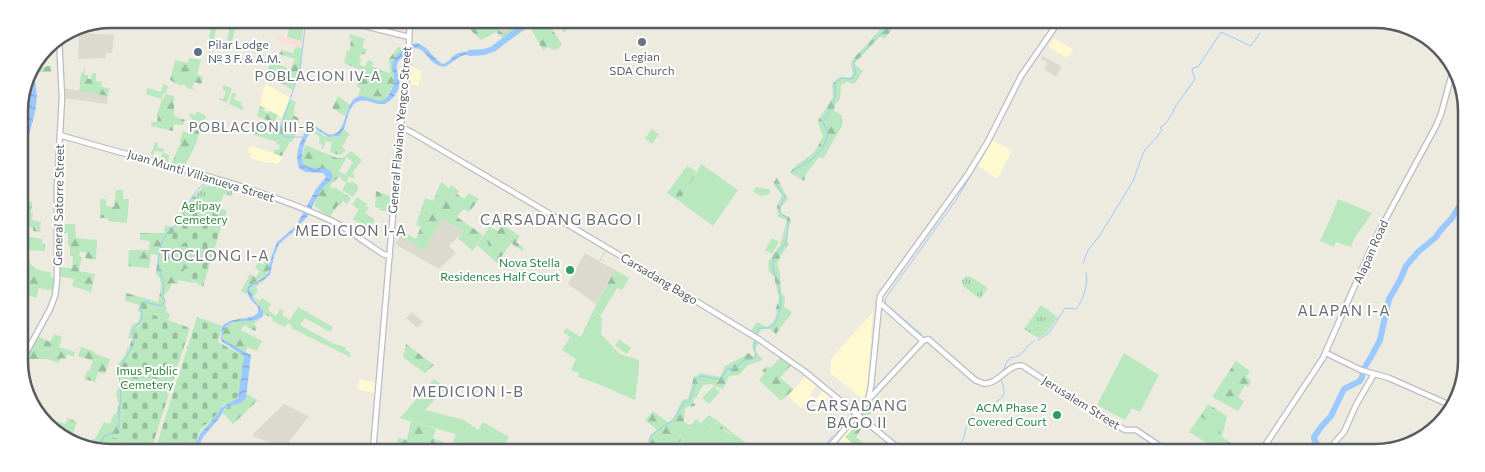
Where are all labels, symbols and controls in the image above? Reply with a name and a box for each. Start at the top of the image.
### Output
marker: Legian SDA Church [636,36,648,48]
place label: Pilar Lodge № 3 F. & A.M. [208,37,281,65]
street label: General Flaviano Yengco Street [385,45,413,214]
marker: Pilar Lodge № 3 F. & A.M. [192,46,204,58]
place label: Legian SDA Church [609,49,675,77]
district label: POBLACION IV-A [255,67,381,84]
district label: POBLACION III-B [189,118,315,135]
street label: General Satorre Street [50,144,66,266]
street label: Juan Munti Villanueva Street [126,146,277,205]
park label: Aglipay Cemetery [174,198,228,226]
district label: CARSADANG BAGO I [480,210,642,228]
street label: Alapan Road [1350,218,1390,286]
district label: MEDICION I-A [295,221,407,239]
district label: TOCLONG I-A [161,246,270,264]
street label: Carsadang Bago [619,250,701,307]
place label: Nova Stella Residences Half Court [440,255,560,283]
marker: Nova Stella Residences Half Court [564,264,576,276]
district label: ALAPAN I-A [1297,301,1391,319]
park label: Imus Public Cemetery [116,363,178,391]
street label: Jerusalem Street [1039,373,1123,433]
district label: MEDICION I-B [412,382,524,400]
district label: CARSADANG BAGO II [806,396,908,431]
place label: ACM Phase 2 Covered Court [968,400,1047,428]
marker: ACM Phase 2 Covered Court [1051,409,1063,421]

